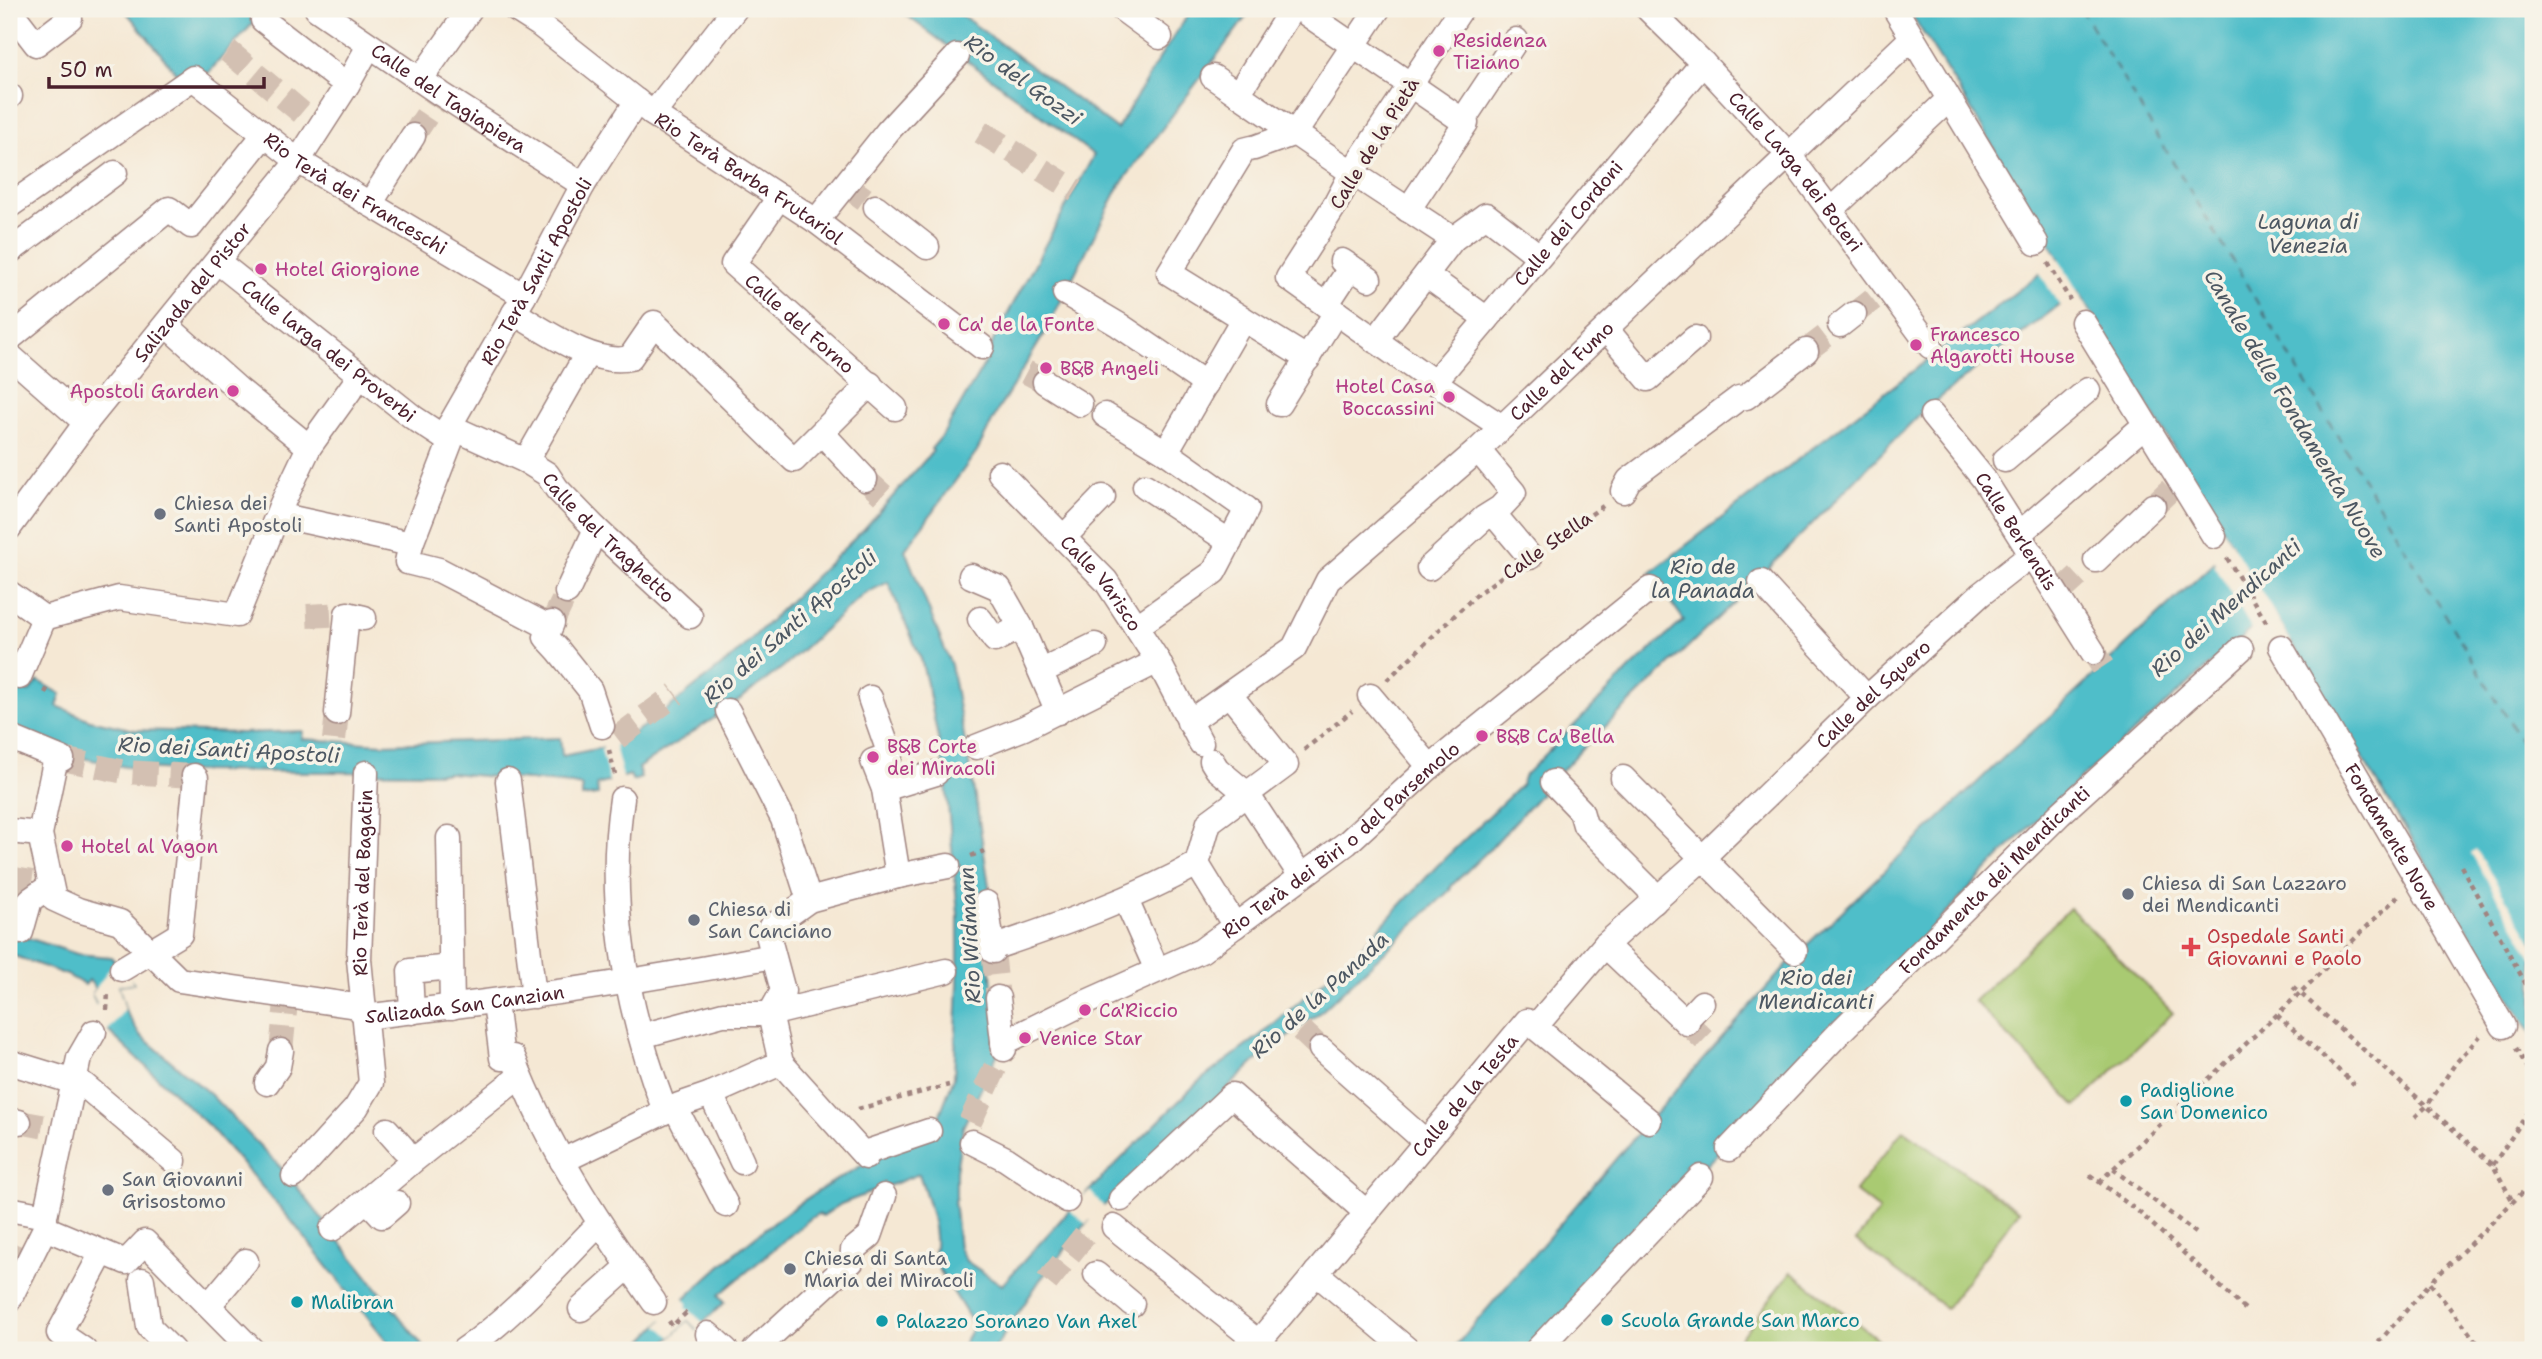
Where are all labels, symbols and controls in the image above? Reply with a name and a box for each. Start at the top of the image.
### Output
water label: Rio del Gozzi [959,28,1088,132]
place label: Residenza Tiziano [1453,28,1547,75]
street label: Calle del Tagiapiera [366,38,531,159]
marker: Residenza Tiziano [1431,43,1447,59]
scale bar [49,46,264,90]
text: 50 m [60,56,113,84]
street label: Calle de la Pietà [1324,73,1425,214]
street label: Calle Larga dei Boteri [1723,86,1868,257]
street label: Rio Terà Barba Frutariol [650,107,848,250]
street label: Rio Terà dei Franceschi [258,127,452,260]
street label: Calle dei Cordoni [1508,155,1629,291]
street label: Rio Terà Santi Apostoli [475,173,598,370]
water label: Laguna di Venezia [2257,208,2360,260]
street label: Salizada del Pistor [128,217,257,367]
place label: Hotel Giorgione [275,257,420,282]
marker: Hotel Giorgione [253,261,269,277]
water label: Canale delle Fondamenta Nuove [2197,264,2393,564]
street label: Calle del Forno [739,268,860,379]
street label: Calle larga dei Proverbi [236,274,421,428]
place label: Ca' de la Fonte [958,312,1095,337]
marker: Ca' de la Fonte [936,316,952,332]
street label: Calle del Fumo [1504,316,1619,427]
place label: Francesco Algarotti House [1930,322,2075,369]
marker: Francesco Algarotti House [1908,337,1924,353]
place label: B&B Angeli [1060,356,1159,381]
marker: B&B Angeli [1038,360,1054,376]
place label: Hotel Casa Boccassini [1335,374,1435,421]
place label: Apostoli Garden [69,379,219,404]
marker: Apostoli Garden [225,383,241,399]
marker: Hotel Casa Boccassini [1441,389,1457,405]
street label: Calle Berlendis [1969,467,2063,596]
street label: Calle del Traghetto [536,468,680,609]
place label: Chiesa dei Santi Apostoli [174,491,302,538]
street label: Calle Stella [1498,505,1597,585]
marker: Chiesa dei Santi Apostoli [152,506,168,522]
street label: Calle Varisco [1055,530,1147,636]
water label: Rio dei Mendicanti [2145,532,2308,683]
water label: Rio dei Santi Apostoli [697,543,884,710]
water label: Rio de la Panada [1651,553,1755,605]
street label: Calle del Squero [1811,634,1936,754]
place label: B&B Ca' Bella [1496,724,1614,749]
marker: B&B Ca' Bella [1474,728,1490,744]
water label: Rio dei Santi Apostoli [117,730,342,770]
place label: B&B Corte dei Miracoli [887,734,996,781]
street label: Rio Terà dei Biri o del Parsemolo [1217,736,1465,944]
marker: B&B Corte dei Miracoli [865,749,881,765]
street label: Fondamente Nove [2339,759,2445,915]
street label: Fondamenta dei Mendicanti [1894,781,2096,980]
street label: Rio Terà del Bagatin [347,789,378,977]
place label: Hotel al Vagon [81,834,218,859]
marker: Hotel al Vagon [59,838,75,854]
water label: Rio Widmann [952,866,988,1004]
place label: Chiesa di San Lazzaro dei Mendicanti [2142,871,2347,918]
marker: Chiesa di San Lazzaro dei Mendicanti [2120,886,2136,902]
place label: Chiesa di San Canciano [708,897,832,944]
marker: Chiesa di San Canciano [686,912,702,928]
place label: Ospedale Santi Giovanni e Paolo [2207,924,2362,971]
water label: Rio de la Panada [1245,926,1395,1064]
marker: Ospedale Santi Giovanni e Paolo [2181,937,2201,957]
water label: Rio dei Mendicanti [1759,964,1874,1016]
street label: Salizada San Canzian [363,979,566,1030]
place label: Ca'Riccio [1099,998,1178,1023]
marker: Ca'Riccio [1077,1002,1093,1018]
place label: Venice Star [1039,1026,1143,1051]
street label: Calle de la Testa [1407,1029,1524,1162]
marker: Venice Star [1017,1030,1033,1046]
place label: Padiglione San Domenico [2140,1078,2268,1125]
marker: Padiglione San Domenico [2118,1093,2134,1109]
place label: San Giovanni Grisostomo [122,1167,243,1214]
marker: San Giovanni Grisostomo [100,1182,116,1198]
place label: Chiesa di Santa Maria dei Miracoli [804,1246,974,1293]
marker: Chiesa di Santa Maria dei Miracoli [782,1261,798,1277]
place label: Malibran [311,1290,394,1315]
marker: Malibran [289,1294,305,1310]
place label: Scuola Grande San Marco [1621,1308,1860,1333]
place label: Palazzo Soranzo Van Axel [896,1309,1137,1334]
marker: Scuola Grande San Marco [1599,1312,1615,1328]
marker: Palazzo Soranzo Van Axel [874,1313,890,1329]

